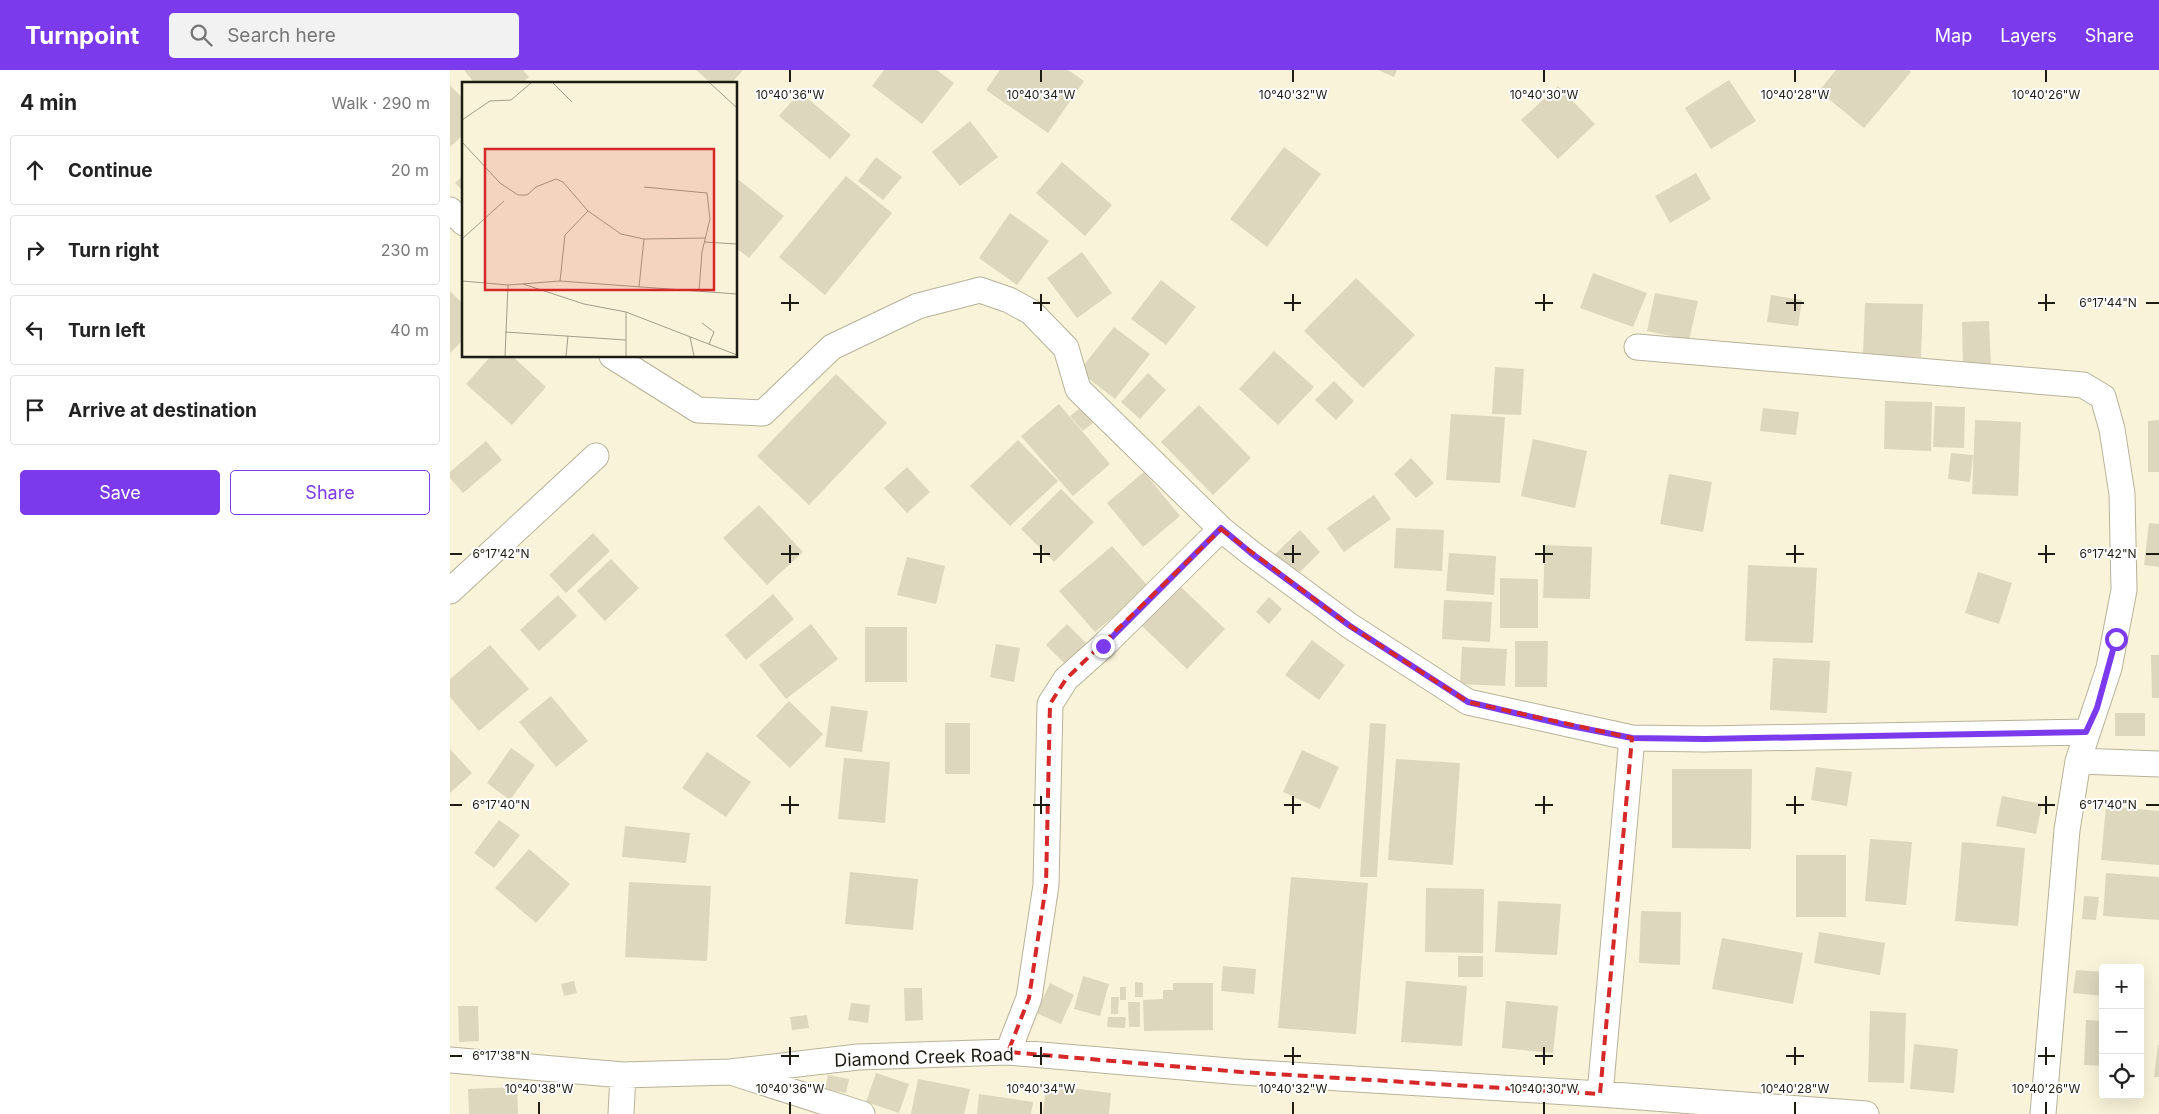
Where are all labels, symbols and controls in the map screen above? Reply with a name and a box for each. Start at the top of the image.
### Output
search box [169,13,519,58]
text: Turnpoint [25,21,139,50]
icon: search [187,21,215,49]
text: Search here [227,24,336,47]
text: Map [1935,25,1972,46]
text: Layers [2000,25,2057,46]
text: Share [2085,25,2134,46]
inset map [462,82,738,358]
text: 10°40'36"W [756,87,824,102]
text: 10°40'34"W [1007,87,1076,102]
text: 10°40'32"W [1259,87,1327,102]
text: 10°40'30"W [1510,87,1579,102]
text: 10°40'28"W [1761,87,1829,102]
text: 10°40'26"W [2012,87,2080,102]
text: 4 min [20,90,77,115]
text: Walk · 290 m [332,93,430,113]
icon: ahead [21,156,49,184]
text: Continue [68,159,153,182]
text: 20 m [391,160,429,180]
icon: right [21,236,49,264]
text: Turn right [68,239,159,262]
text: 230 m [381,240,429,260]
text: 6°17'44"N [2079,295,2137,310]
icon: left [21,316,49,344]
text: Turn left [68,319,146,342]
text: 40 m [390,320,429,340]
icon: arrive [21,396,49,424]
text: Arrive at destination [68,399,257,422]
button: Save [20,470,220,515]
button: Share [230,470,430,515]
text: 6°17'42"N [472,546,530,561]
text: 6°17'42"N [2079,546,2137,561]
route start [2105,628,2128,651]
route end [1092,635,1115,658]
text: 6°17'40"N [472,797,530,812]
text: 6°17'40"N [2079,797,2137,812]
map controls [2099,964,2144,1099]
button: + [2099,964,2144,1009]
button: − [2099,1009,2144,1054]
street label: Diamond Creek Road [834,1043,1014,1071]
text: 6°17'38"N [472,1048,530,1063]
button: locate [2099,1054,2144,1099]
text: 10°40'38"W [505,1081,573,1096]
text: 10°40'36"W [756,1081,824,1096]
text: 10°40'34"W [1007,1081,1076,1096]
text: 10°40'32"W [1259,1081,1327,1096]
text: 10°40'30"W [1510,1081,1579,1096]
text: 10°40'28"W [1761,1081,1829,1096]
text: 10°40'26"W [2012,1081,2080,1096]

